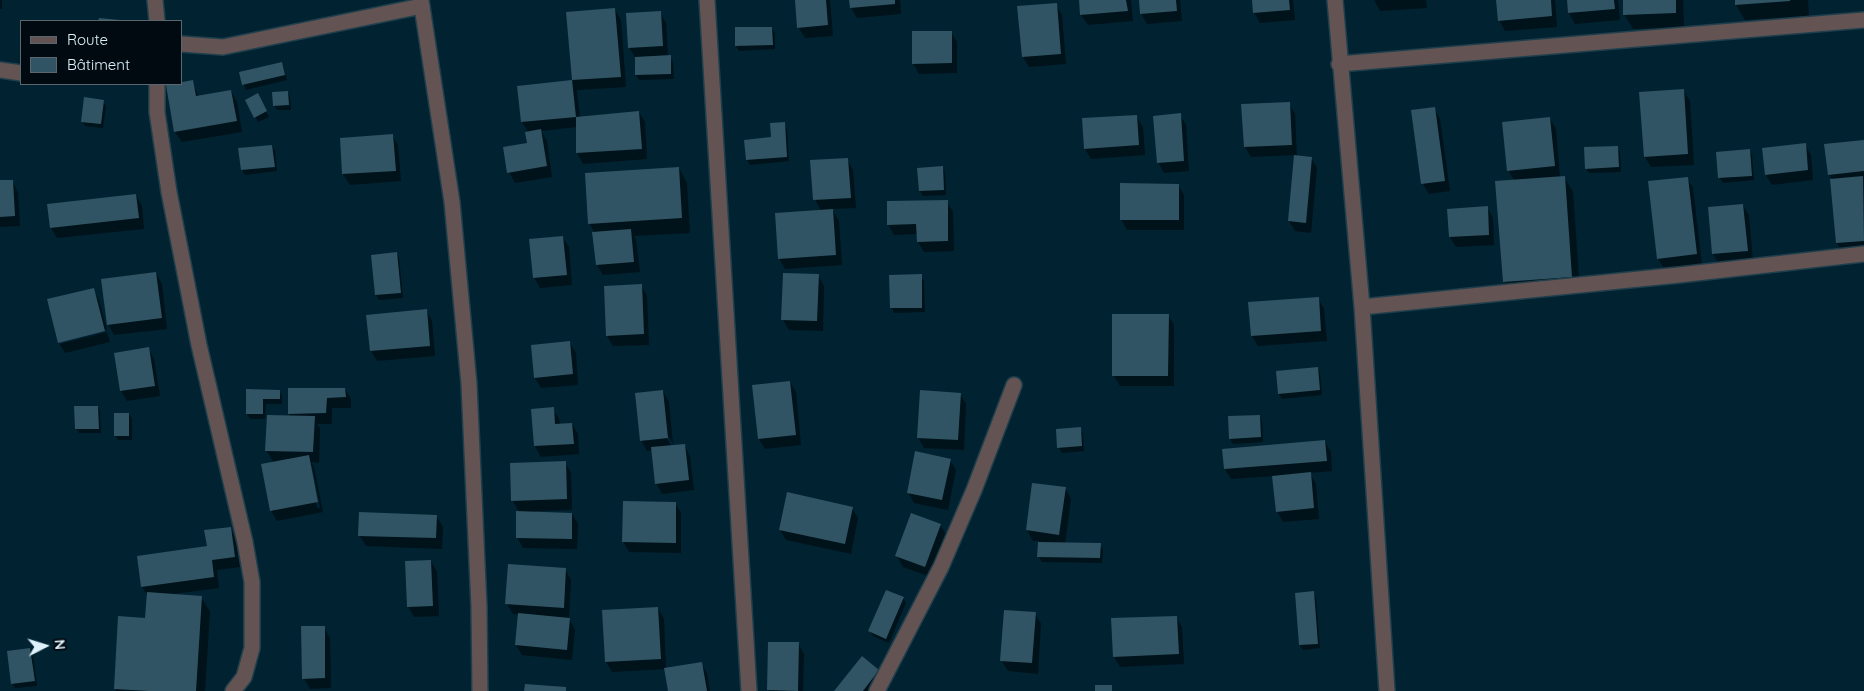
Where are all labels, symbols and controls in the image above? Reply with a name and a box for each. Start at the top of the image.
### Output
legend [20,20,182,85]
text: Route [67,30,108,49]
text: Bâtiment [67,55,130,74]
north arrow [20,621,70,671]
text: N [51,639,69,651]

